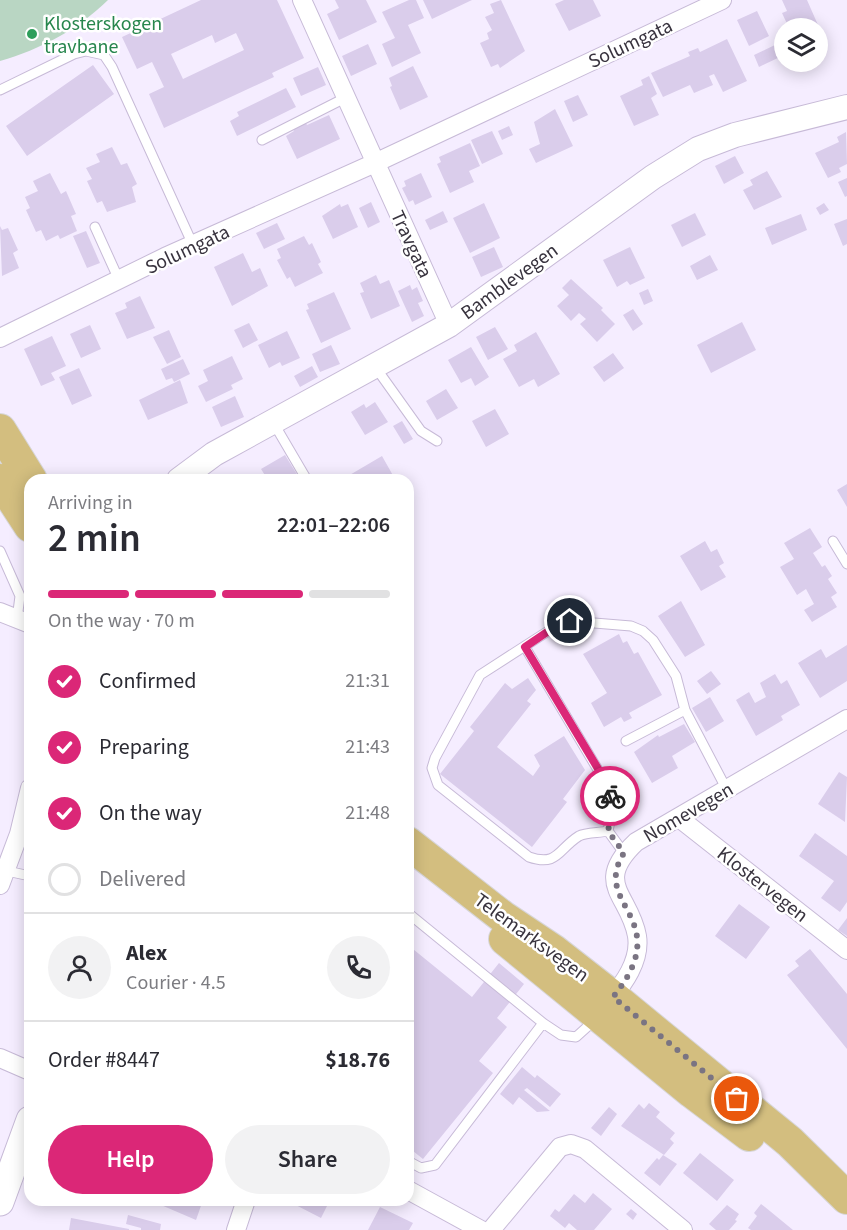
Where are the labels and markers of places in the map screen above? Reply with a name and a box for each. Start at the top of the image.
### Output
place label: Klosterskogen travbane [44,10,162,61]
marker: Klosterskogen travbane [25,27,39,41]
pin [544,595,595,646]
pin [711,1073,762,1124]

